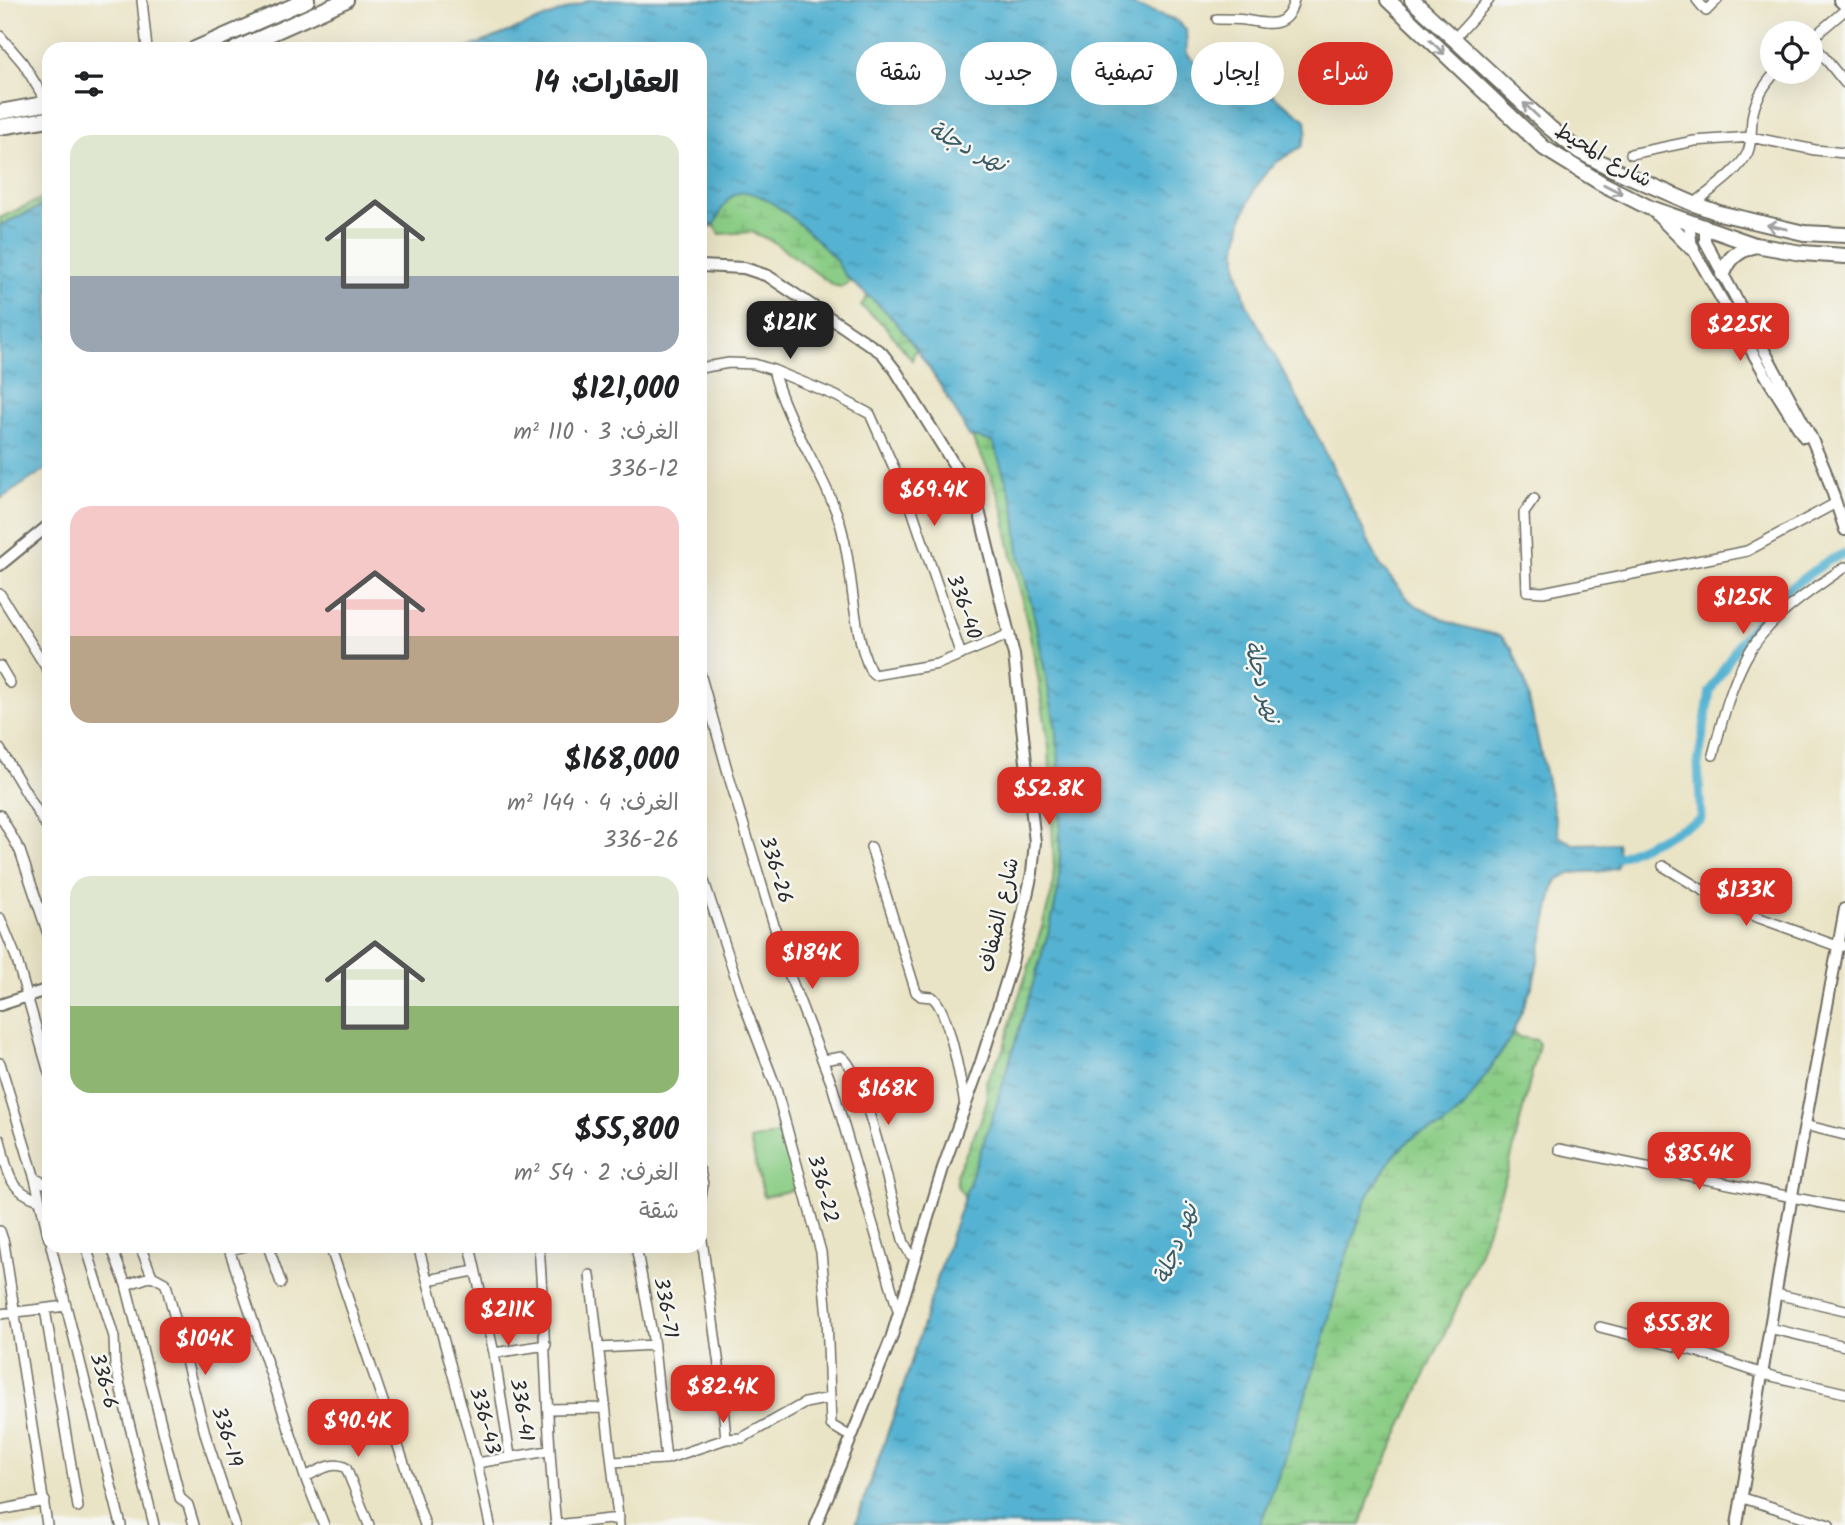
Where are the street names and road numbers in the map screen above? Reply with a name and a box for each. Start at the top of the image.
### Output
street label: شارع المحيط [1548,115,1658,197]
street label: 336-40 [936,570,990,644]
street label: 336-26 [749,832,801,908]
street label: شارع الضفاف [971,854,1029,976]
street label: 336-22 [797,1151,847,1227]
street label: 336-71 [643,1275,687,1341]
street label: 336-6 [80,1349,126,1413]
street label: 336-41 [500,1376,542,1444]
street label: 336-43 [459,1383,509,1459]
street label: 336-19 [201,1402,251,1472]

